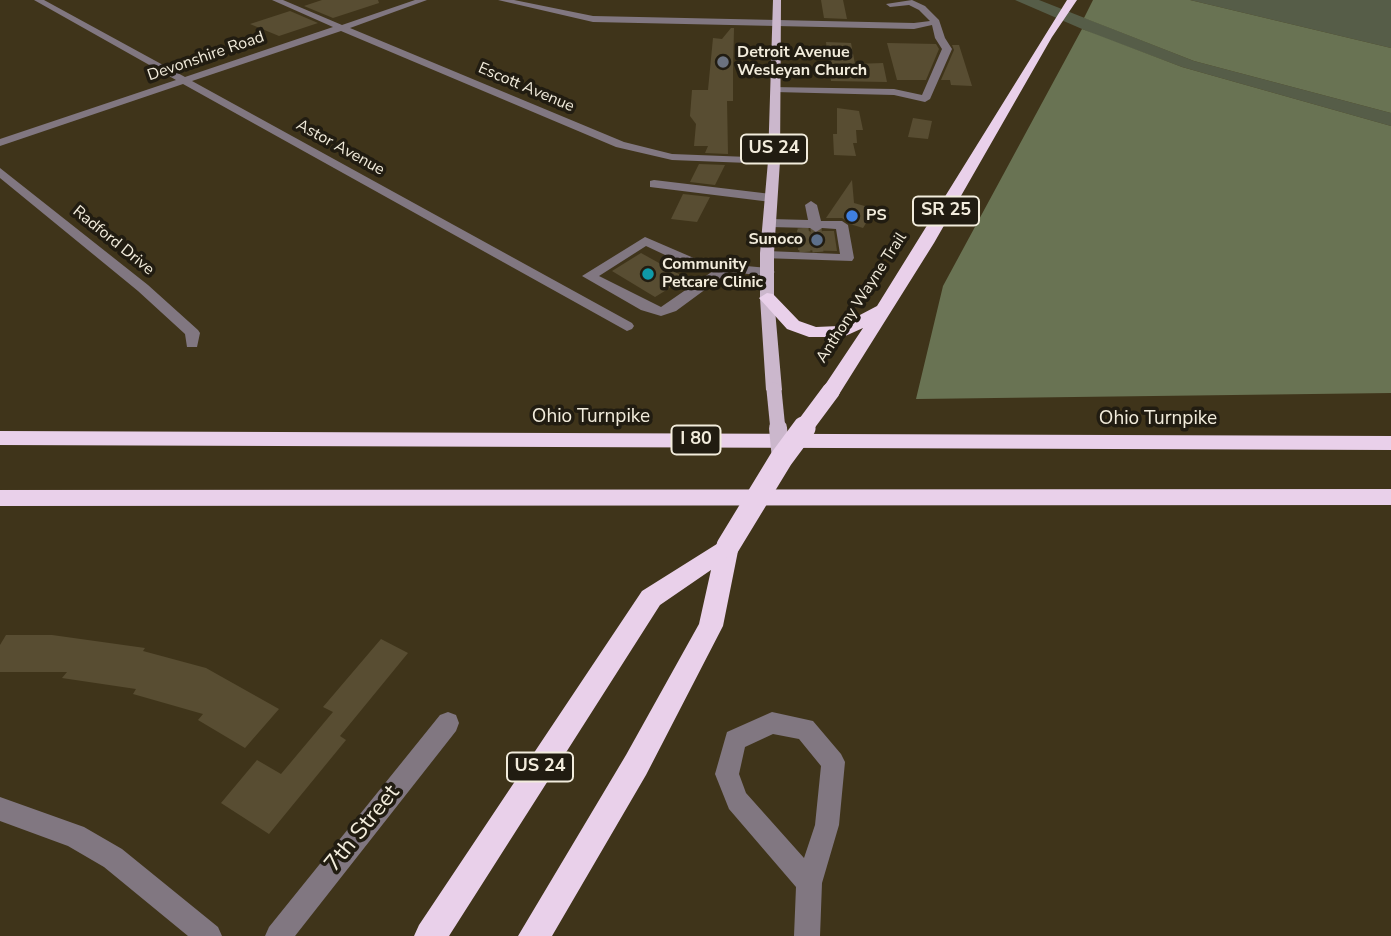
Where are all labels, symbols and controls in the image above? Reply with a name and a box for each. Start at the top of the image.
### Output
street label: Devonshire Road [145,28,267,86]
place label: Detroit Avenue Wesleyan Church [737,43,867,81]
marker: Detroit Avenue Wesleyan Church [715,54,731,70]
street label: Escott Avenue [475,59,577,117]
street label: Astor Avenue [293,116,387,180]
road number: US 24 [741,134,807,164]
road number: SR 25 [913,196,979,226]
street label: Radford Drive [68,202,158,280]
place label: PS [866,206,887,226]
marker: PS [844,208,860,224]
street label: Anthony Wayne Trail [813,229,911,367]
place label: Sunoco [748,230,803,250]
marker: Sunoco [809,232,825,248]
place label: Community Petcare Clinic [662,255,763,293]
marker: Community Petcare Clinic [640,266,656,282]
street label: Ohio Turnpike [532,406,650,428]
street label: Ohio Turnpike [1099,408,1217,430]
road number: I 80 [672,426,720,454]
road number: US 24 [507,752,573,782]
street label: 7th Street [320,780,406,878]

